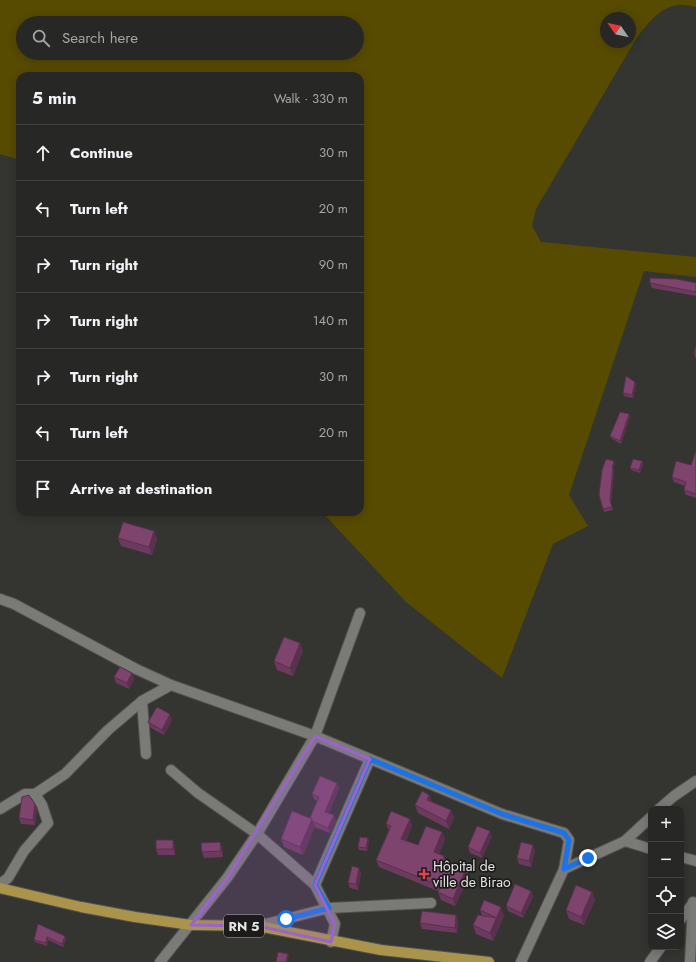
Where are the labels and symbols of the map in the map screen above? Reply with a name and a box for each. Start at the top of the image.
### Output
north arrow [600,12,636,48]
route end [579,849,597,867]
place label: Hôpital de ville de Birao [433,856,511,892]
marker: Hôpital de ville de Birao [418,868,430,880]
route start [277,910,295,928]
road number: RN 5 [224,915,264,937]

